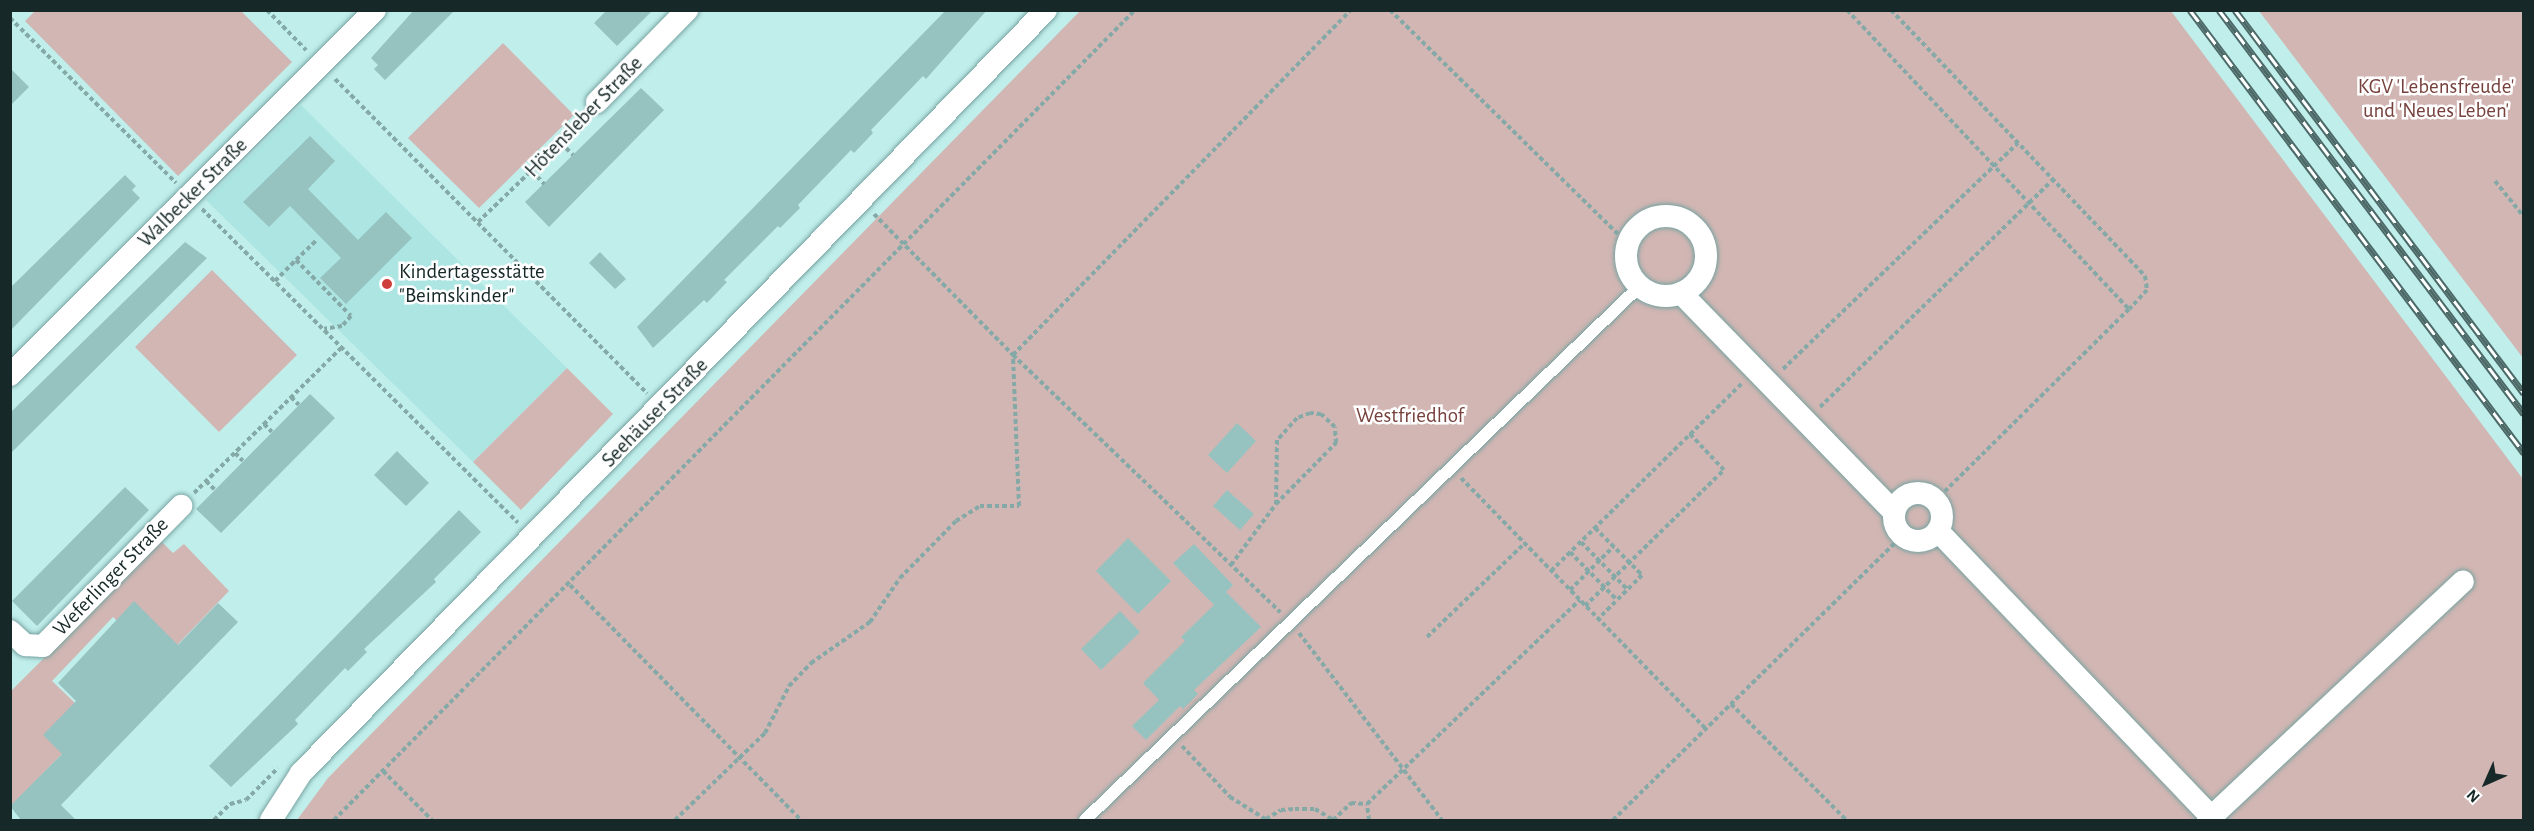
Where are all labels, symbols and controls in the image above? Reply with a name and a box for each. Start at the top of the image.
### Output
street label: Hötensleber Straße [520,51,648,183]
park label: KGV 'Lebensfreude' und 'Neues Leben' [2358,74,2514,124]
street label: Walbecker Straße [133,133,253,253]
place label: Kindertagesstätte "Beimskinder" [399,259,545,309]
marker: Kindertagesstätte "Beimskinder" [380,277,394,291]
street label: Seehäuser Straße [597,353,713,473]
park label: Westfriedhof [1356,403,1464,429]
street label: Weferlinger Straße [48,512,174,642]
north arrow [2456,753,2516,813]
text: N [2464,786,2483,805]

